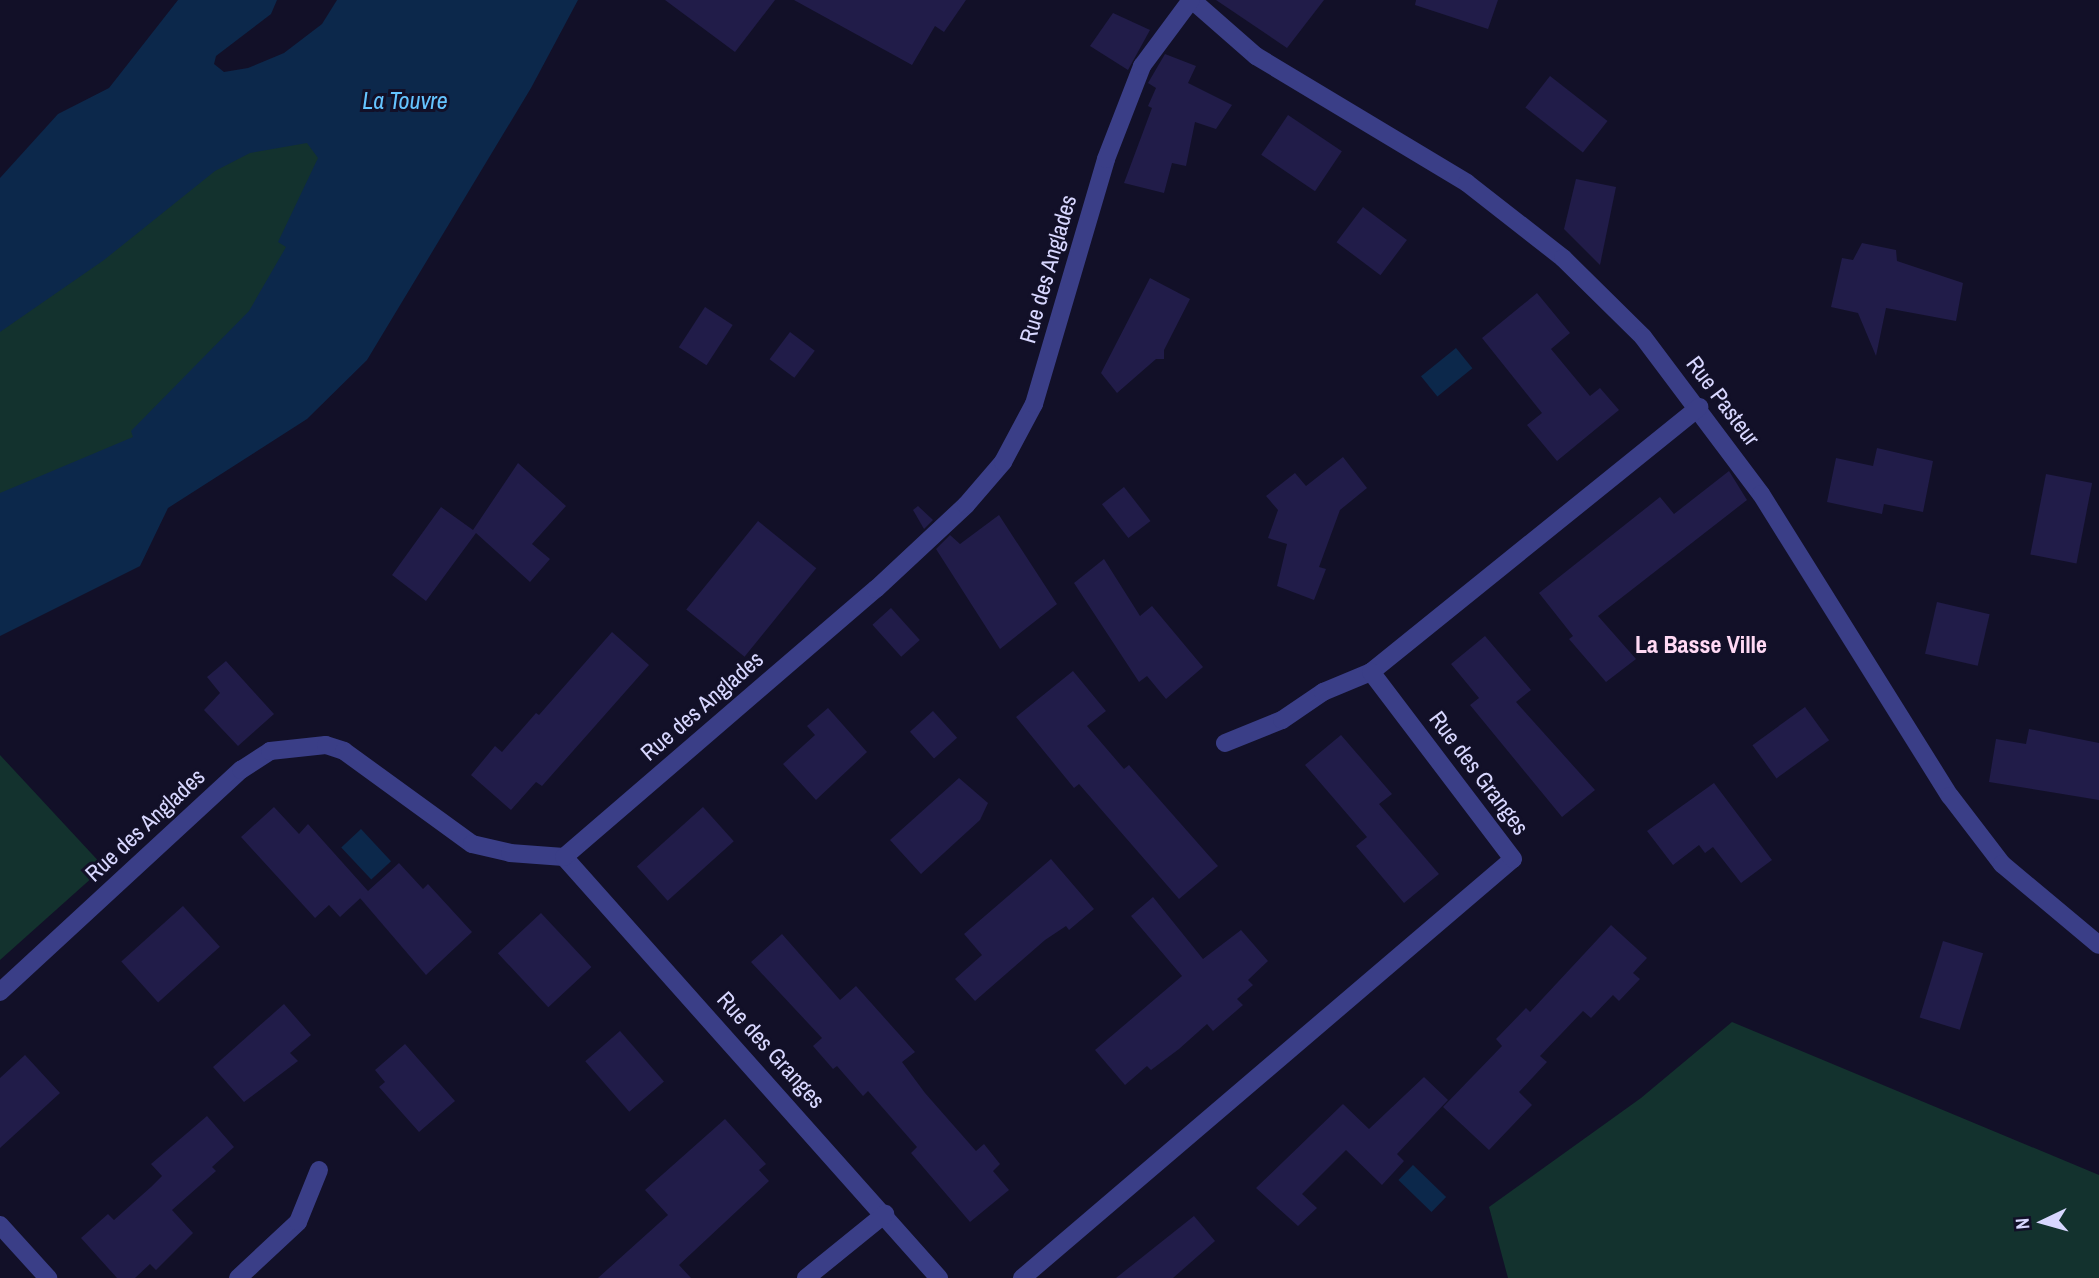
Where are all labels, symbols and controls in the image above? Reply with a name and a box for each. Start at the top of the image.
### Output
water label: La Touvre [362,87,448,115]
street label: Rue des Anglades [1013,191,1083,347]
street label: Rue Pasteur [1680,351,1766,451]
district label: La Basse Ville [1635,631,1767,659]
street label: Rue des Anglades [635,645,769,767]
street label: Rue des Granges [1423,706,1535,840]
street label: Rue des Anglades [79,762,211,888]
street label: Rue des Granges [711,986,831,1114]
north arrow [2008,1187,2078,1257]
text: N [2009,1217,2036,1231]

